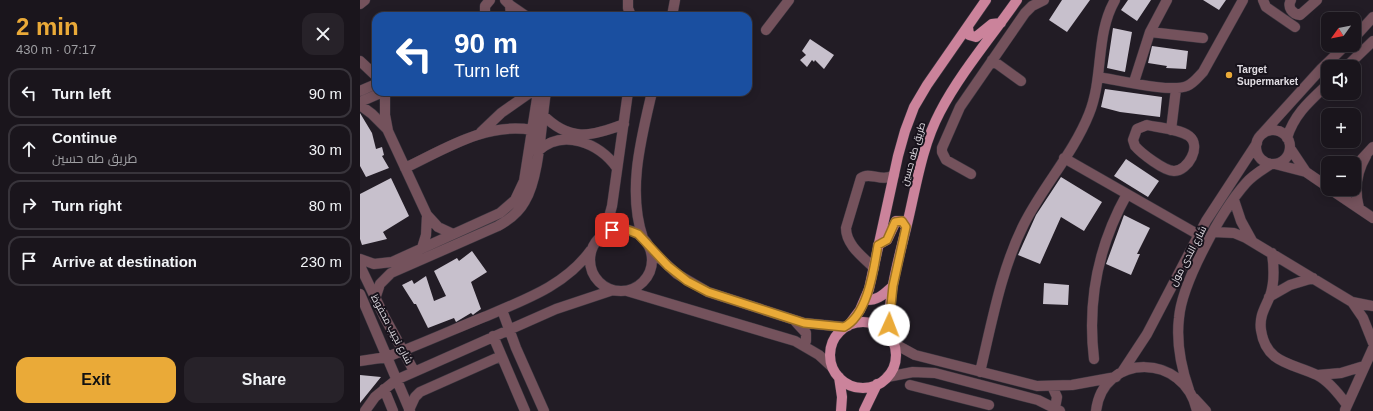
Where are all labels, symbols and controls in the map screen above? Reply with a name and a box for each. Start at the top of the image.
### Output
north arrow [1321,12,1361,52]
map controls [1321,12,1361,196]
text: 2 min [16,13,79,40]
button: close [302,13,344,55]
icon: left [388,28,440,80]
text: 90 m [454,28,518,59]
text: 430 m · 07:17 [16,42,96,57]
button: sound [1321,60,1361,100]
text: Turn left [454,61,519,81]
place label: Target Supermarket [1237,64,1299,87]
marker: Target Supermarket [1224,70,1234,80]
icon: left [18,82,40,104]
text: Turn left [52,85,111,102]
text: 90 m [309,85,342,102]
button: + [1321,108,1361,148]
street label: طريق طه حسين [899,121,928,187]
text: Continue [52,129,117,146]
icon: ahead [18,138,40,160]
text: 30 m [309,141,342,158]
text: طريق طه حسين [52,151,137,166]
button: − [1321,156,1361,196]
icon: right [18,194,40,216]
text: Turn right [52,197,122,214]
text: 80 m [309,197,342,214]
pin [595,213,629,247]
icon: arrive [601,219,623,241]
street label: شارع الندى مول [1168,224,1209,288]
icon: arrive [18,250,40,272]
text: Arrive at destination [52,253,197,270]
text: 230 m [300,253,342,270]
street label: شارع نجيب محفوظ [368,292,415,366]
position arrow [868,304,910,346]
button: Exit [16,357,176,403]
button: Share [184,357,344,403]

